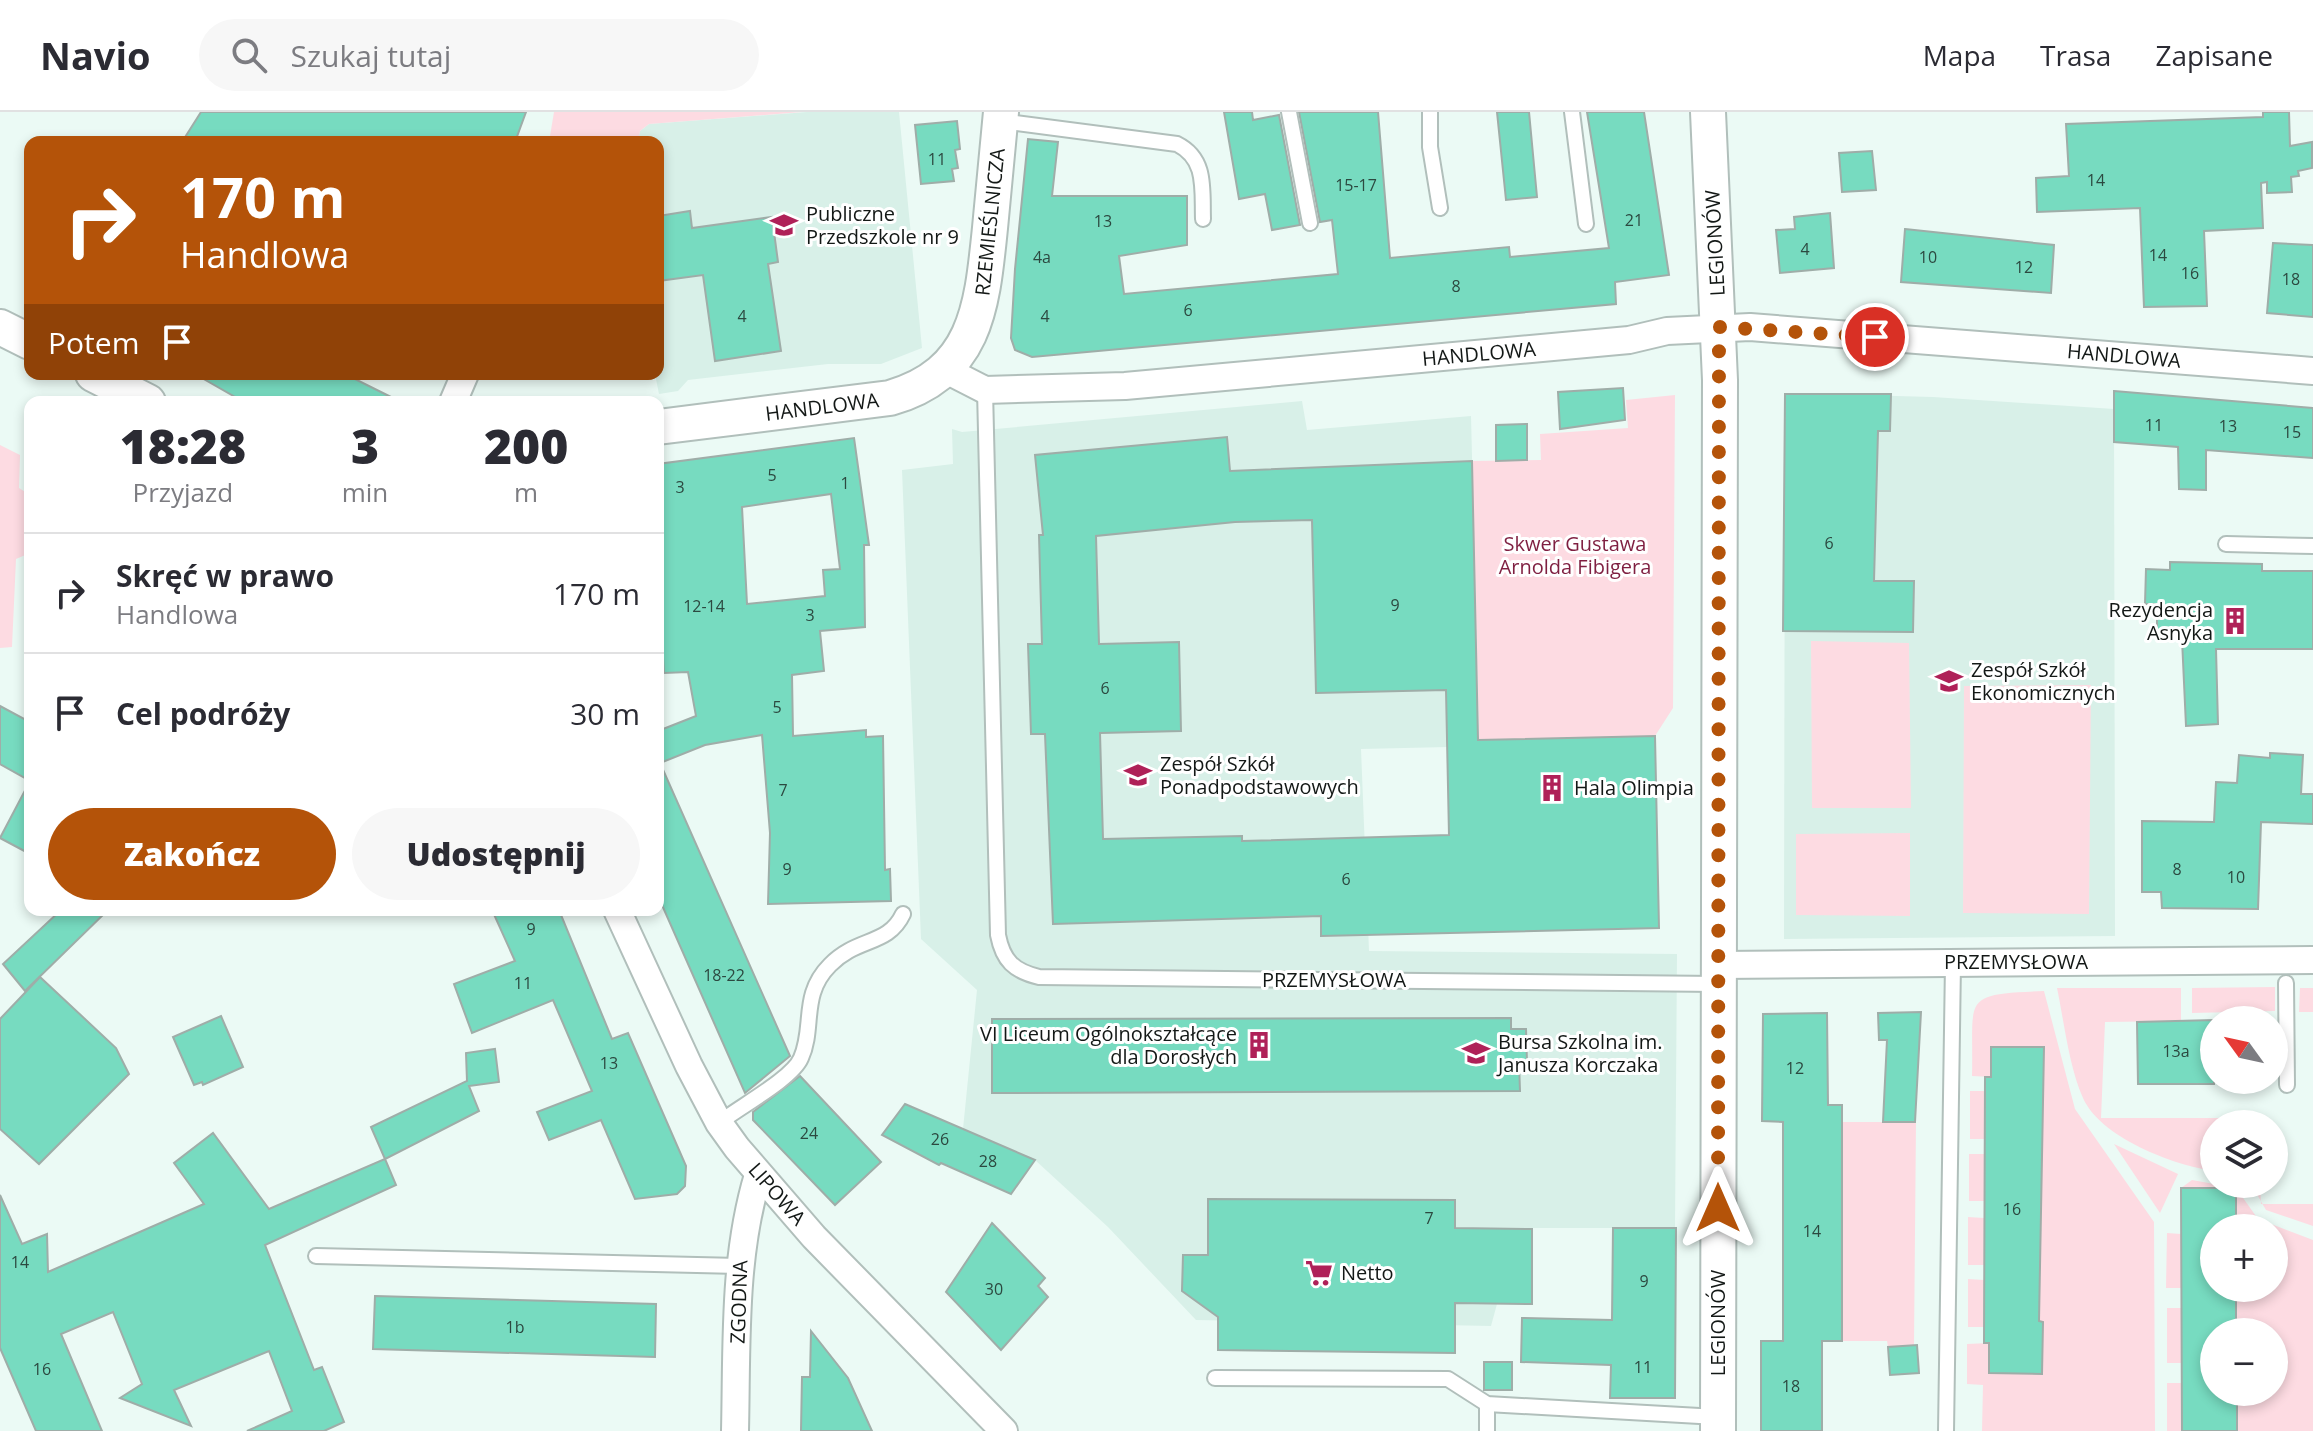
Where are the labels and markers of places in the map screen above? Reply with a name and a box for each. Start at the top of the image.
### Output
place label: Publiczne Przedszkole nr 9 [806,200,959,250]
school or university icon: Publiczne Przedszkole nr 9 [769,210,799,240]
pin [1841,303,1909,371]
place label: Rezydencja Asnyka [2109,596,2213,646]
building icon: Rezydencja Asnyka [2220,606,2250,636]
place label: Zespół Szkół Ekonomicznych [1971,656,2116,706]
school or university icon: Zespół Szkół Ekonomicznych [1934,666,1964,696]
place label: Zespół Szkół Ponadpodstawowych [1160,750,1359,800]
school or university icon: Zespół Szkół Ponadpodstawowych [1123,760,1153,790]
building icon: Hala Olimpia [1537,773,1567,803]
place label: Hala Olimpia [1574,774,1694,801]
place label: VI Liceum Ogólnokształcące dla Dorosłych [980,1020,1237,1070]
place label: Bursa Szkolna im. Janusza Korczaka [1496,1028,1663,1078]
building icon: VI Liceum Ogólnokształcące dla Dorosłych [1244,1030,1274,1060]
school or university icon: Bursa Szkolna im. Janusza Korczaka [1461,1038,1491,1068]
supermarket icon: Netto [1304,1258,1334,1288]
place label: Netto [1341,1259,1394,1286]

